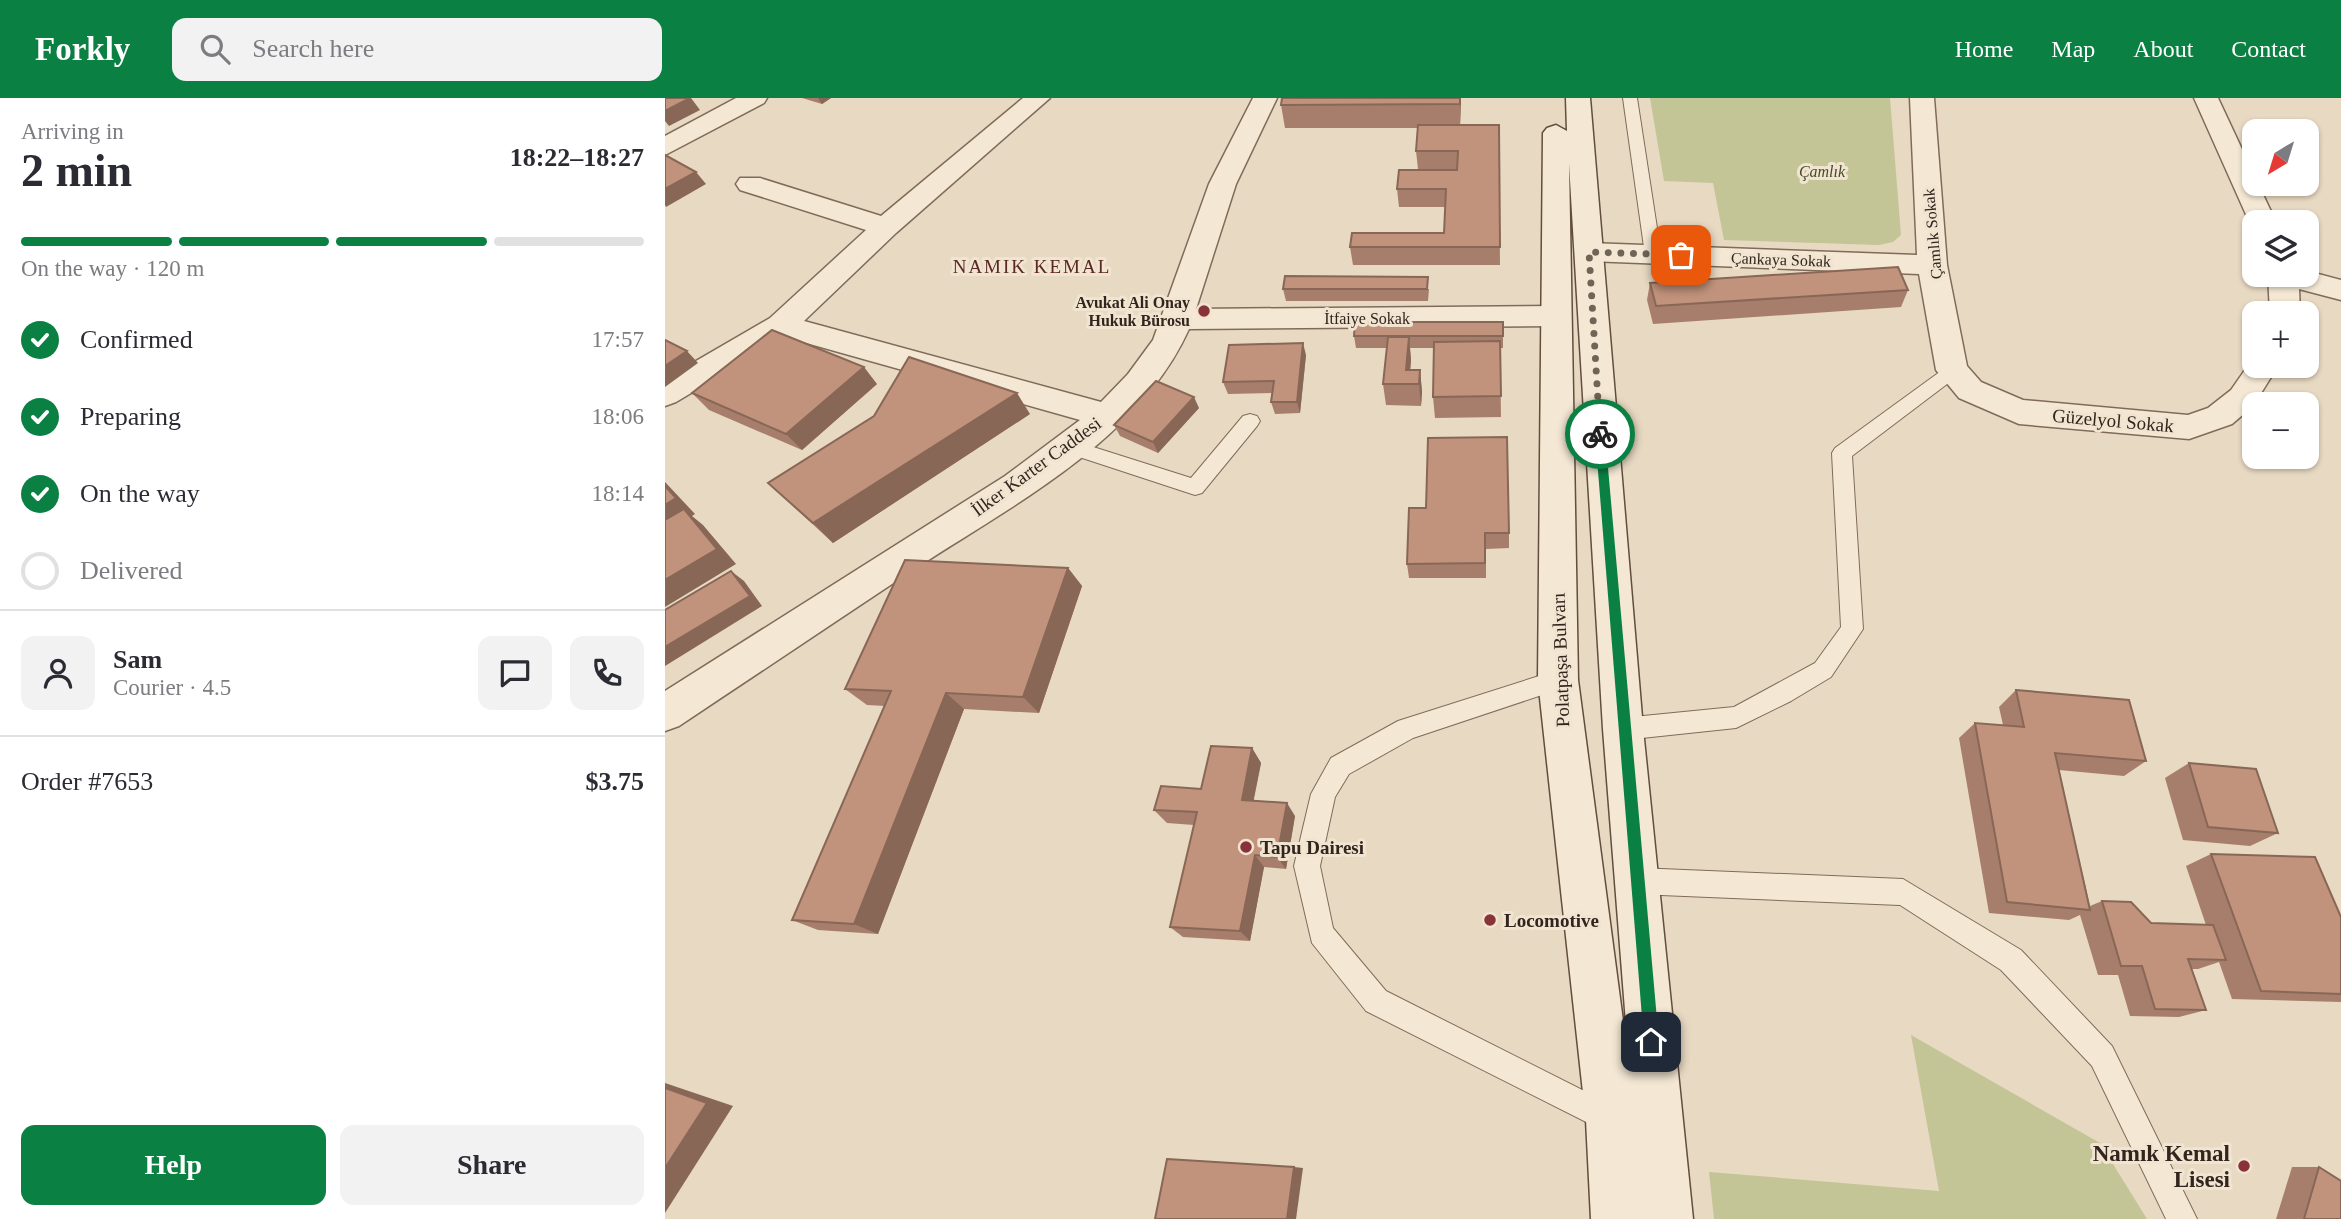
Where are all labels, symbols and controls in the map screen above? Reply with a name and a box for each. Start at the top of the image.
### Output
search box [172,18,662,81]
icon: search [196,30,234,68]
text: Forkly [35,31,130,67]
text: Search here [252,34,374,63]
text: Home [1955,36,2013,62]
text: Map [2051,36,2095,62]
text: About [2133,36,2193,62]
text: Contact [2231,36,2306,62]
text: Arriving in [21,119,124,144]
north arrow [2242,119,2319,196]
map controls [2242,119,2319,469]
text: 18:22–18:27 [510,143,644,172]
text: 2 min [21,145,132,196]
park label: Çamlık [1799,163,1846,181]
street label: Çamlık Sokak [1920,188,1946,280]
button: layers [2242,210,2319,287]
pin [1651,225,1711,285]
icon: bag [1662,236,1700,274]
street label: Çankaya Sokak [1731,249,1831,271]
text: On the way · 120 m [21,256,204,281]
district label: NAMIK KEMAL [953,256,1111,277]
place label: Avukat Ali Onay Hukuk Bürosu [1076,294,1190,329]
button: + [2242,301,2319,378]
marker: Avukat Ali Onay Hukuk Bürosu [1196,303,1212,319]
street label: İtfaiye Sokak [1324,310,1410,328]
icon: check [21,321,59,359]
text: Confirmed [80,325,193,354]
text: 17:57 [592,327,644,352]
button: − [2242,392,2319,469]
icon: check [21,398,59,436]
courier [1565,399,1635,469]
text: Preparing [80,402,181,431]
text: 18:06 [592,404,644,429]
street label: Güzelyol Sokak [2051,405,2175,436]
street label: İlker Karter Caddesi [967,412,1105,520]
icon: bike [1581,415,1619,453]
icon: check [21,475,59,513]
text: On the way [80,479,200,508]
text: 18:14 [592,481,644,506]
text: Delivered [80,556,183,585]
street label: Polatpaşa Bulvarı [1548,592,1573,728]
button: person [21,636,95,710]
button: chat [478,636,552,710]
button: phone [570,636,644,710]
text: Sam [113,645,162,674]
text: Courier · 4.5 [113,675,231,700]
text: Order #7653 [21,767,153,796]
text: $3.75 [586,767,644,796]
place label: Tapu Dairesi [1260,837,1364,858]
marker: Tapu Dairesi [1238,839,1254,855]
place label: Locomotive [1504,910,1599,931]
marker: Locomotive [1482,912,1498,928]
pin [1621,1012,1681,1072]
icon: home [1632,1023,1670,1061]
button: Help [21,1125,326,1205]
button: Share [340,1125,644,1205]
place label: Namık Kemal Lisesi [2093,1141,2231,1192]
marker: Namık Kemal Lisesi [2236,1158,2252,1174]

